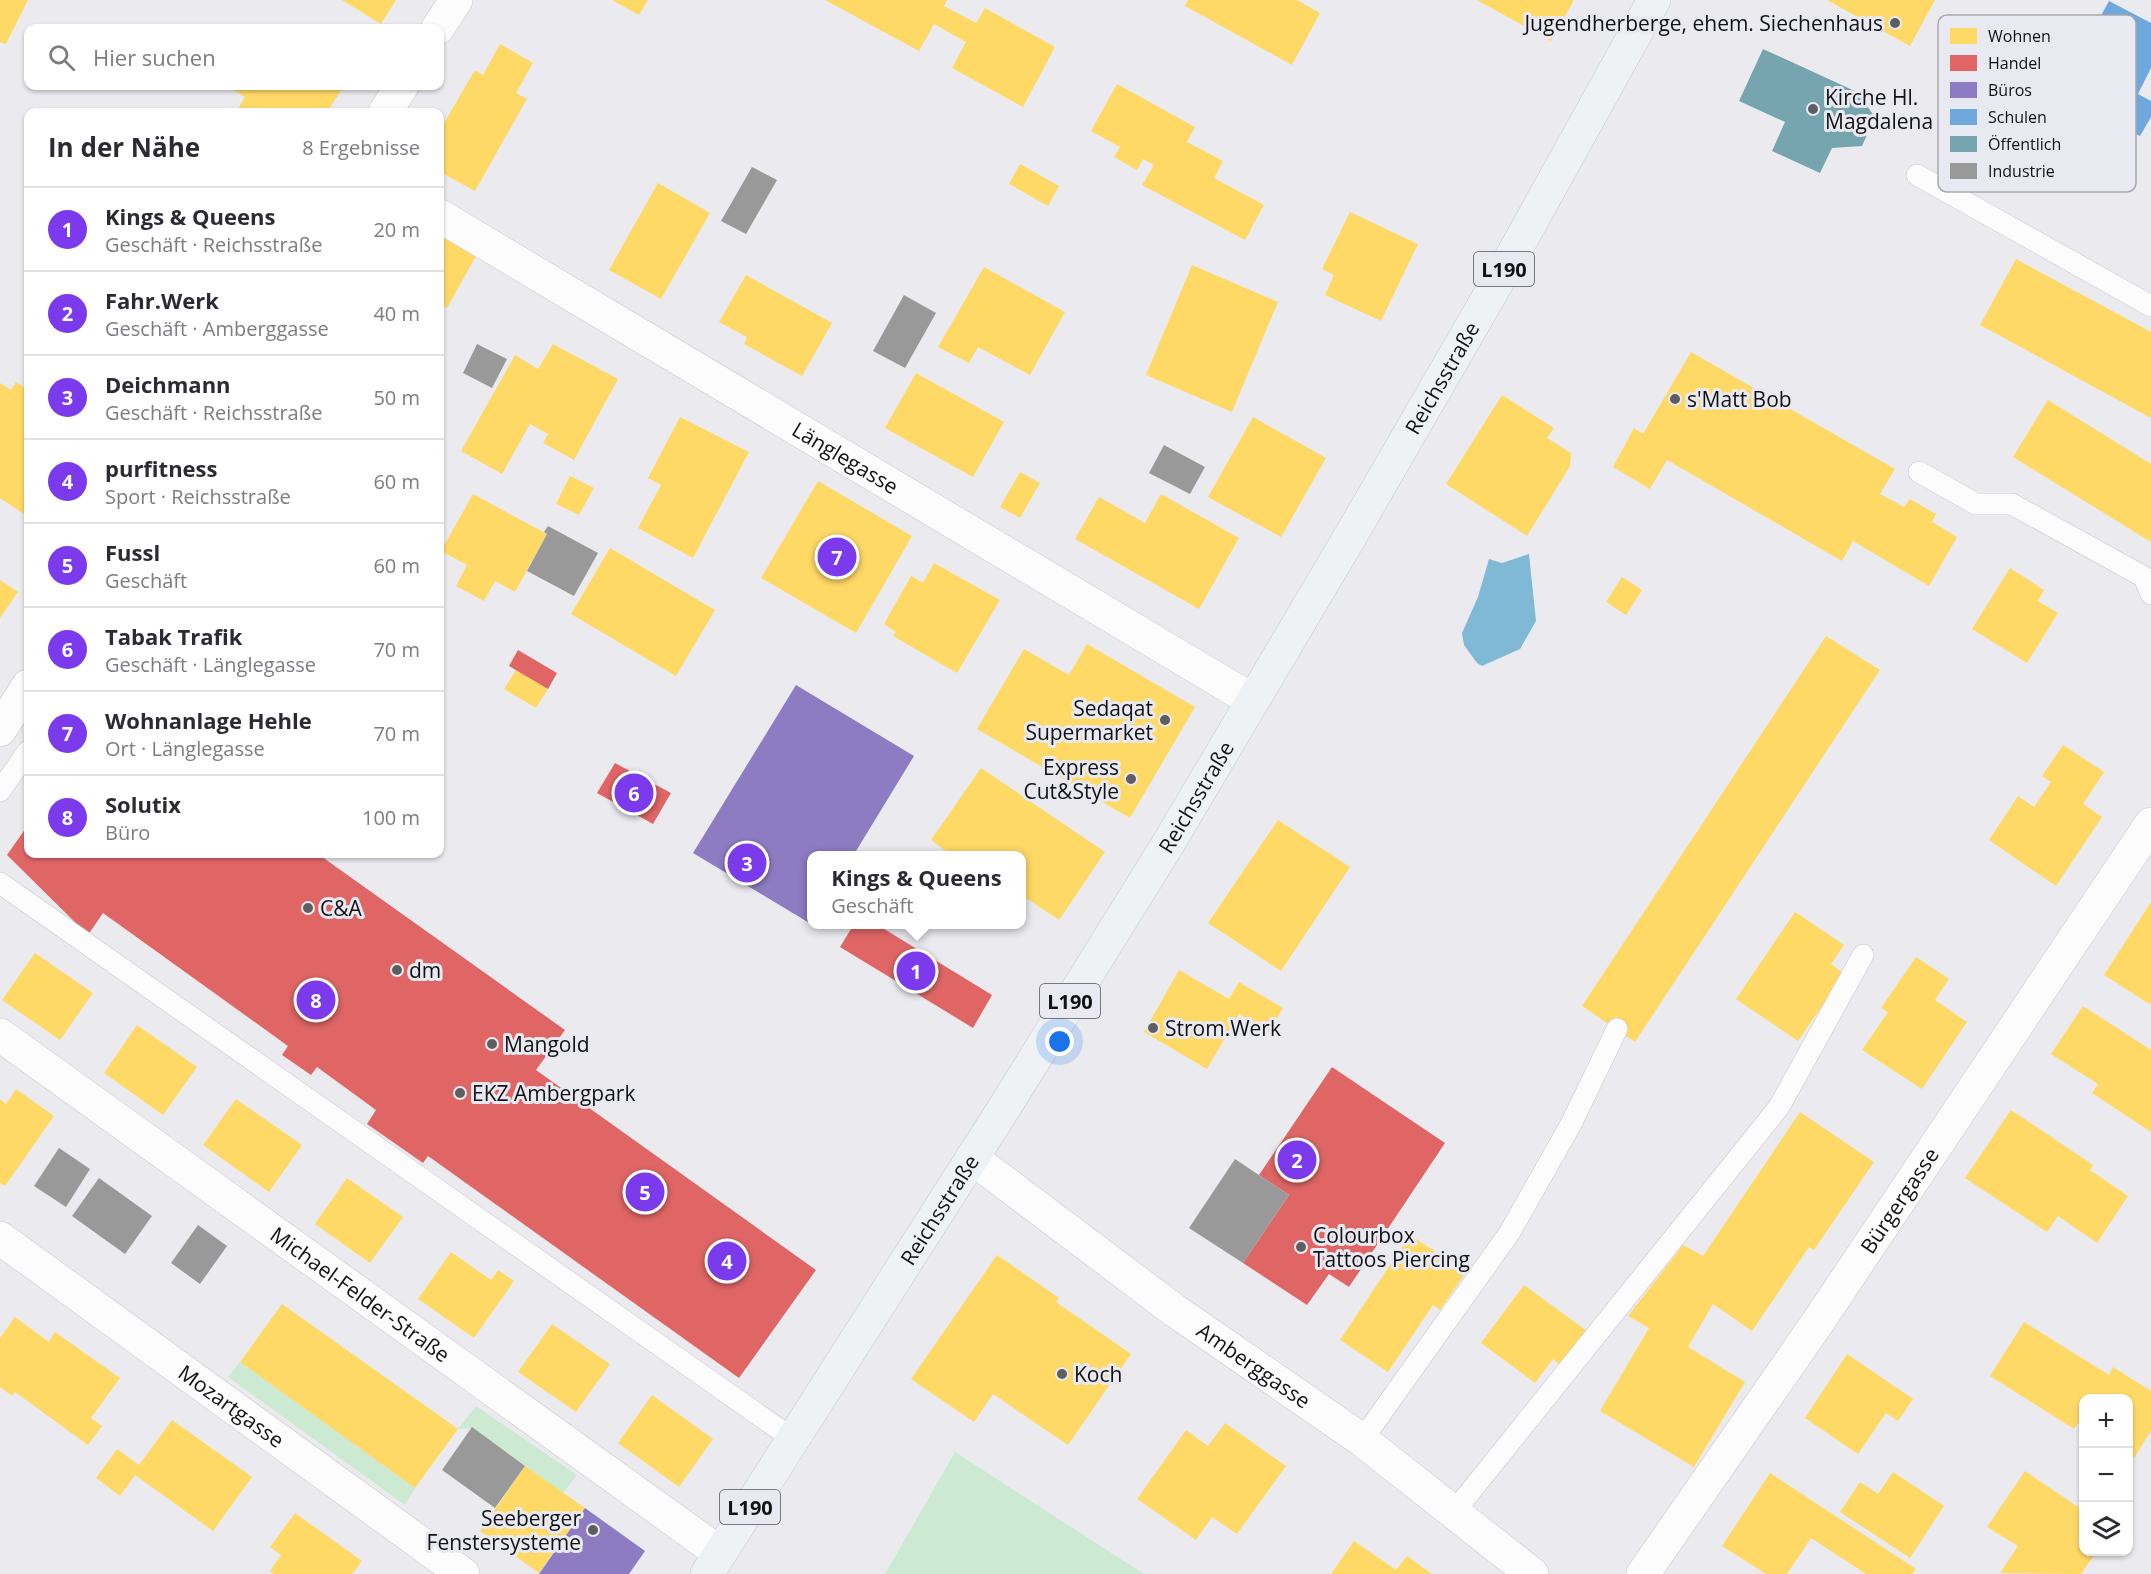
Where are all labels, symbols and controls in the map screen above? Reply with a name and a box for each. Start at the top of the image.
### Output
place label: Jugendherberge, ehem. Siechenhaus [1522,9,1883,37]
legend [1938,15,2136,192]
marker: Jugendherberge, ehem. Siechenhaus [1888,16,1902,30]
search box [24,24,444,90]
text: Wohnen [1988,25,2051,47]
icon: search [45,41,78,74]
text: Hier suchen [93,42,216,72]
text: Handel [1988,52,2041,74]
text: Büros [1988,79,2032,101]
place label: Kirche Hl. Magdalena [1825,83,1933,135]
marker: Kirche Hl. Magdalena [1806,102,1820,116]
text: Schulen [1988,106,2047,128]
text: In der Nähe [48,129,200,165]
text: Öffentlich [1988,133,2061,155]
text: 8 Ergebnisse [302,134,420,161]
text: Industrie [1988,160,2055,182]
text: Kings & Queens [105,201,275,231]
text: 1 [62,216,73,243]
text: 20 m [373,216,420,243]
text: Geschäft · Reichsstraße [105,231,322,258]
road number: L190 [1474,252,1534,286]
text: Fahr.Werk [105,285,219,315]
text: 2 [62,300,73,327]
text: 40 m [373,300,420,327]
text: Geschäft · Amberggasse [105,315,329,342]
street label: Reichsstraße [1398,316,1485,439]
text: Deichmann [105,369,231,399]
text: 3 [62,384,73,411]
text: 50 m [373,384,420,411]
place label: s'Matt Bob [1687,385,1792,413]
marker: s'Matt Bob [1668,392,1682,406]
text: Geschäft · Reichsstraße [105,399,322,426]
street label: Länglegasse [787,415,904,500]
text: purfitness [105,453,217,483]
text: 4 [62,468,73,495]
text: 60 m [373,468,420,495]
text: Sport · Reichsstraße [105,483,291,510]
pin: 7 [818,534,856,580]
text: Fussl [105,537,160,567]
text: 5 [62,552,73,579]
text: 60 m [373,552,420,579]
text: Geschäft [105,567,187,594]
text: Tabak Trafik [105,621,242,651]
text: 6 [62,636,73,663]
text: 70 m [373,636,420,663]
text: Geschäft · Länglegasse [105,651,316,678]
place label: Sedaqat Supermarket [1025,694,1153,746]
text: Wohnanlage Hehle [105,705,312,735]
marker: Sedaqat Supermarket [1158,713,1172,727]
text: 7 [62,720,73,747]
text: 70 m [373,720,420,747]
text: Ort · Länglegasse [105,735,265,762]
street label: Reichsstraße [1152,736,1240,858]
place label: Express Cut&Style [1023,753,1119,805]
pin: 6 [614,770,654,816]
marker: Express Cut&Style [1124,772,1138,786]
text: Solutix [105,789,181,819]
text: 8 [62,804,73,831]
text: 100 m [362,804,420,831]
text: Büro [105,819,150,846]
pin: 3 [728,840,766,886]
popup [807,851,1026,929]
text: Kings & Queens [831,862,1002,892]
text: Geschäft [831,892,913,919]
place label: C&A [320,894,363,922]
marker: C&A [301,901,315,915]
pin: 1 [896,948,936,994]
place label: dm [409,956,441,984]
marker: dm [390,963,404,977]
pin: 8 [296,978,336,1022]
road number: L190 [1040,984,1100,1018]
place label: Strom.Werk [1165,1014,1281,1042]
marker: Strom.Werk [1146,1021,1160,1035]
your location [1045,1027,1074,1056]
place label: Mangold [504,1030,590,1058]
marker: Mangold [485,1037,499,1051]
place label: EKZ Ambergpark [472,1079,635,1107]
marker: EKZ Ambergpark [453,1086,467,1100]
pin: 2 [1278,1138,1316,1182]
street label: Bürgergasse [1854,1142,1945,1259]
street label: Reichsstraße [894,1149,985,1270]
pin: 5 [626,1170,664,1214]
street label: Michael-Felder-Straße [265,1220,456,1368]
place label: Colourbox Tattoos Piercing [1313,1221,1470,1273]
pin: 4 [708,1238,746,1284]
marker: Colourbox Tattoos Piercing [1294,1240,1308,1254]
street label: Amberggasse [1192,1316,1316,1414]
street label: Mozartgasse [173,1358,290,1454]
place label: Koch [1074,1360,1122,1388]
marker: Koch [1055,1367,1069,1381]
map controls [2079,1394,2133,1556]
button: + [2079,1394,2133,1448]
button: − [2079,1448,2133,1502]
road number: L190 [720,1490,780,1524]
button: layers [2079,1502,2133,1556]
place label: Seeberger Fenstersysteme [427,1504,581,1556]
marker: Seeberger Fenstersysteme [586,1523,600,1537]

